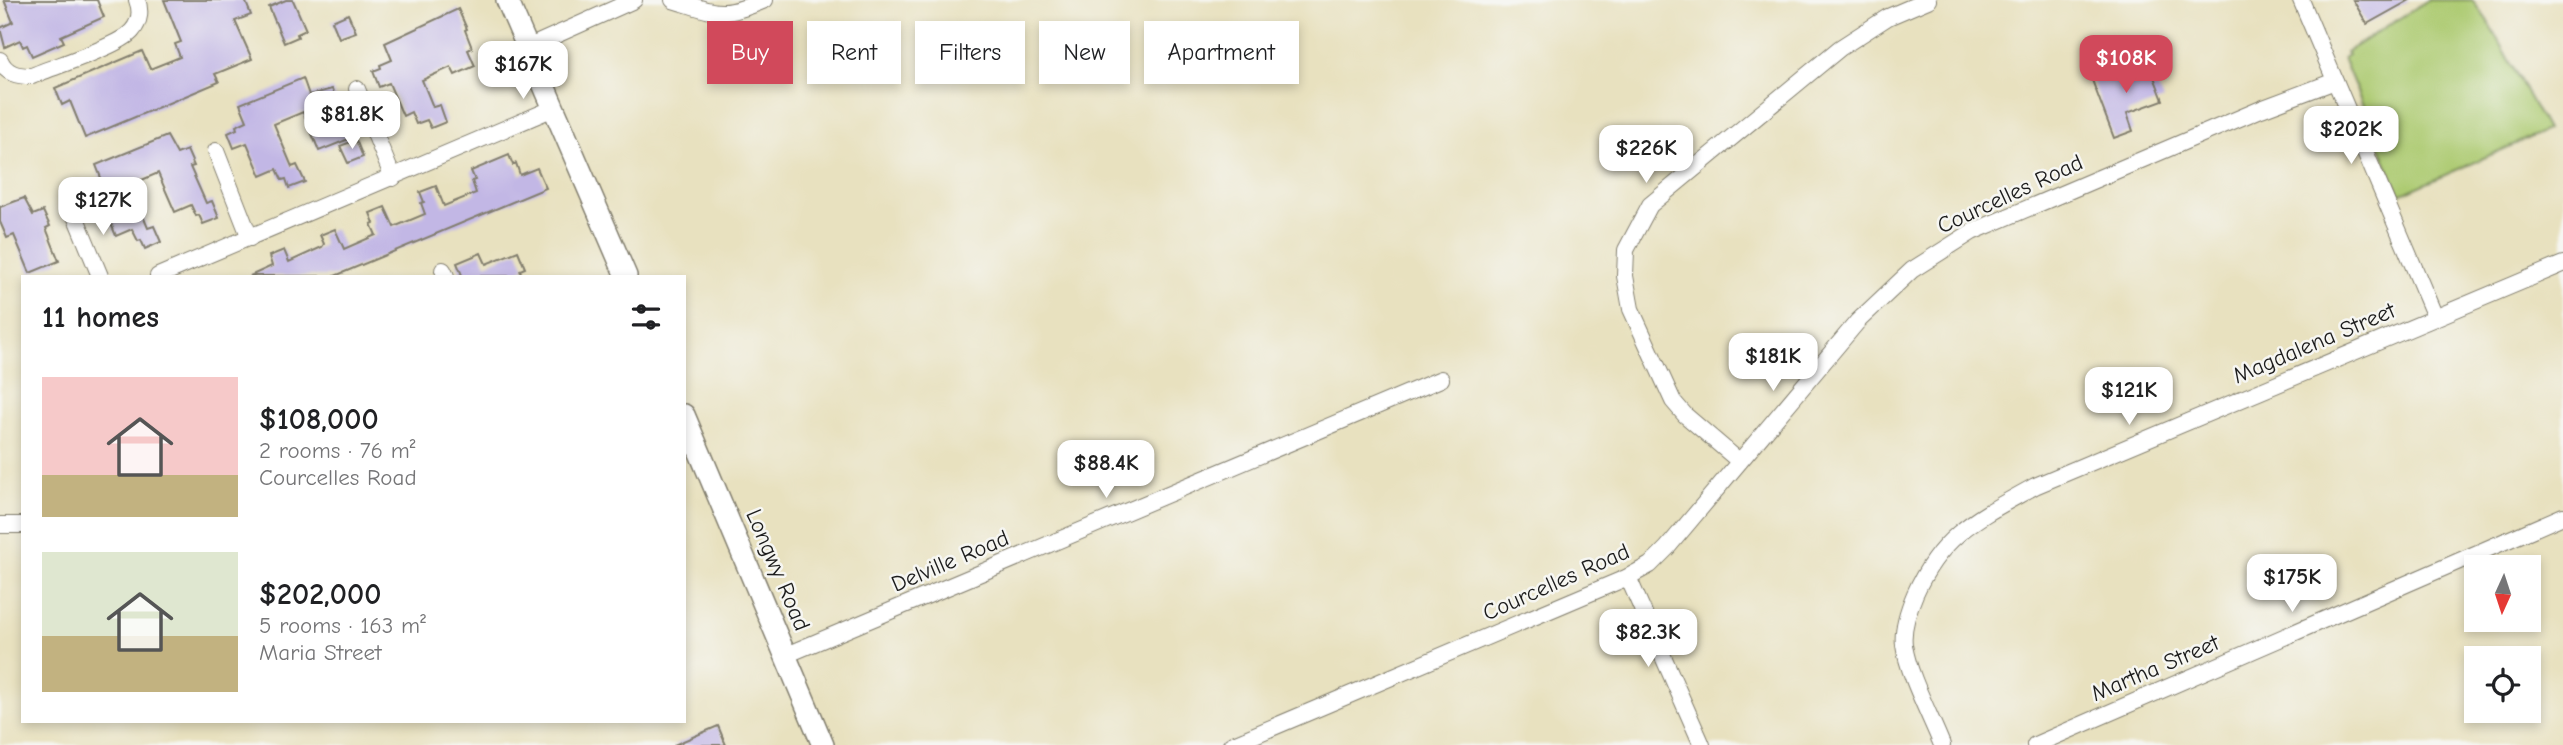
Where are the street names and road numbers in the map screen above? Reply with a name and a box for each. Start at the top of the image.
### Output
street label: Courcelles Road [1933,148,2087,240]
street label: Magdalena Street [2229,296,2401,389]
street label: Longwy Road [740,505,816,635]
street label: Delville Road [887,524,1013,598]
street label: Courcelles Road [1479,538,1633,626]
street label: Martha Street [2087,628,2224,707]

